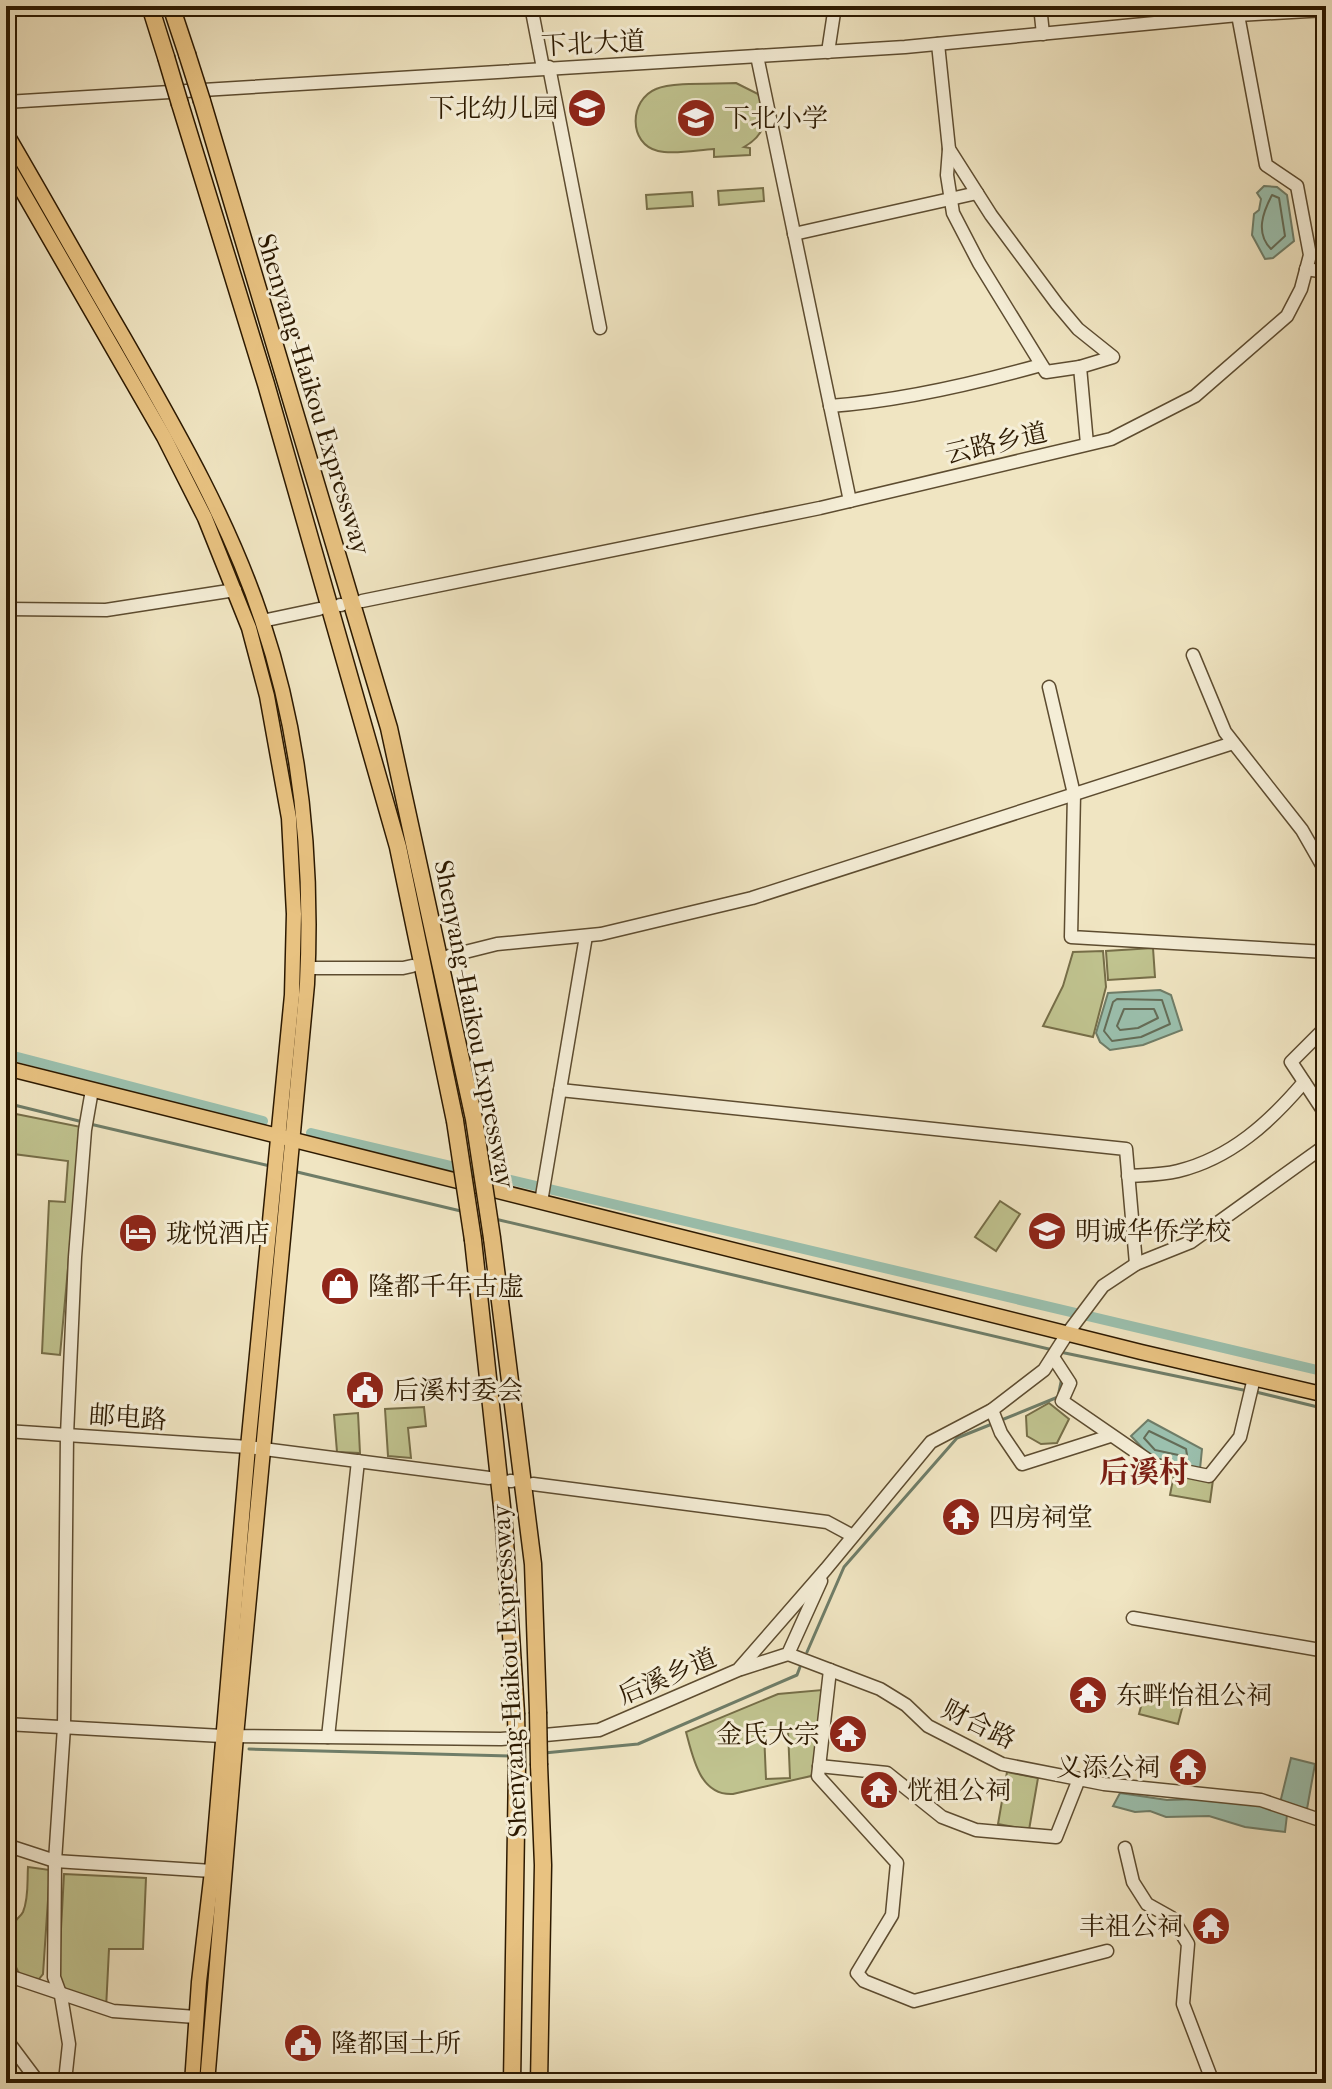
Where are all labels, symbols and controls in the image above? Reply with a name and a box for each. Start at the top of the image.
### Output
street label: 下北大道 [540,25,646,62]
school or university icon: 下北幼儿园 [566,87,608,129]
place label: 下北幼儿园 [429,93,559,124]
school or university icon: 下北小学 [675,97,717,139]
place label: 下北小学 [724,103,828,134]
street label: Shenyang-Haikou Expressway [250,230,377,559]
street label: 云路乡道 [942,417,1050,470]
street label: Shenyang-Haikou Expressway [427,857,522,1192]
school or university icon: 明诚华侨学校 [1026,1210,1068,1252]
hotel icon: 珑悦酒店 [117,1212,159,1254]
place label: 明诚华侨学校 [1075,1216,1231,1247]
place label: 珑悦酒店 [166,1218,270,1249]
shop icon: 隆都千年古虚 [319,1265,361,1307]
place label: 隆都千年古虚 [368,1271,524,1302]
public building icon: 后溪村委会 [344,1369,386,1411]
place label: 后溪村委会 [393,1375,523,1406]
street label: 邮电路 [88,1399,168,1436]
district label: 后溪村 [1099,1455,1189,1490]
temple icon: 四房祠堂 [940,1496,982,1538]
street label: Shenyang-Haikou Expressway [485,1502,534,1838]
place label: 四房祠堂 [989,1502,1093,1533]
street label: 后溪乡道 [613,1642,721,1711]
temple icon: 东畔怡祖公祠 [1067,1674,1109,1716]
place label: 东畔怡祖公祠 [1116,1680,1272,1711]
street label: 财合路 [937,1693,1021,1755]
temple icon: 金氏大宗 [827,1713,869,1755]
place label: 金氏大宗 [716,1719,820,1750]
temple icon: 义添公祠 [1167,1746,1209,1788]
place label: 义添公祠 [1056,1752,1160,1783]
temple icon: 恍祖公祠 [858,1769,900,1811]
place label: 恍祖公祠 [907,1775,1011,1806]
temple icon: 丰祖公祠 [1190,1905,1232,1947]
place label: 丰祖公祠 [1079,1911,1183,1942]
public building icon: 隆都国土所 [282,2022,324,2064]
place label: 隆都国土所 [331,2028,461,2059]

